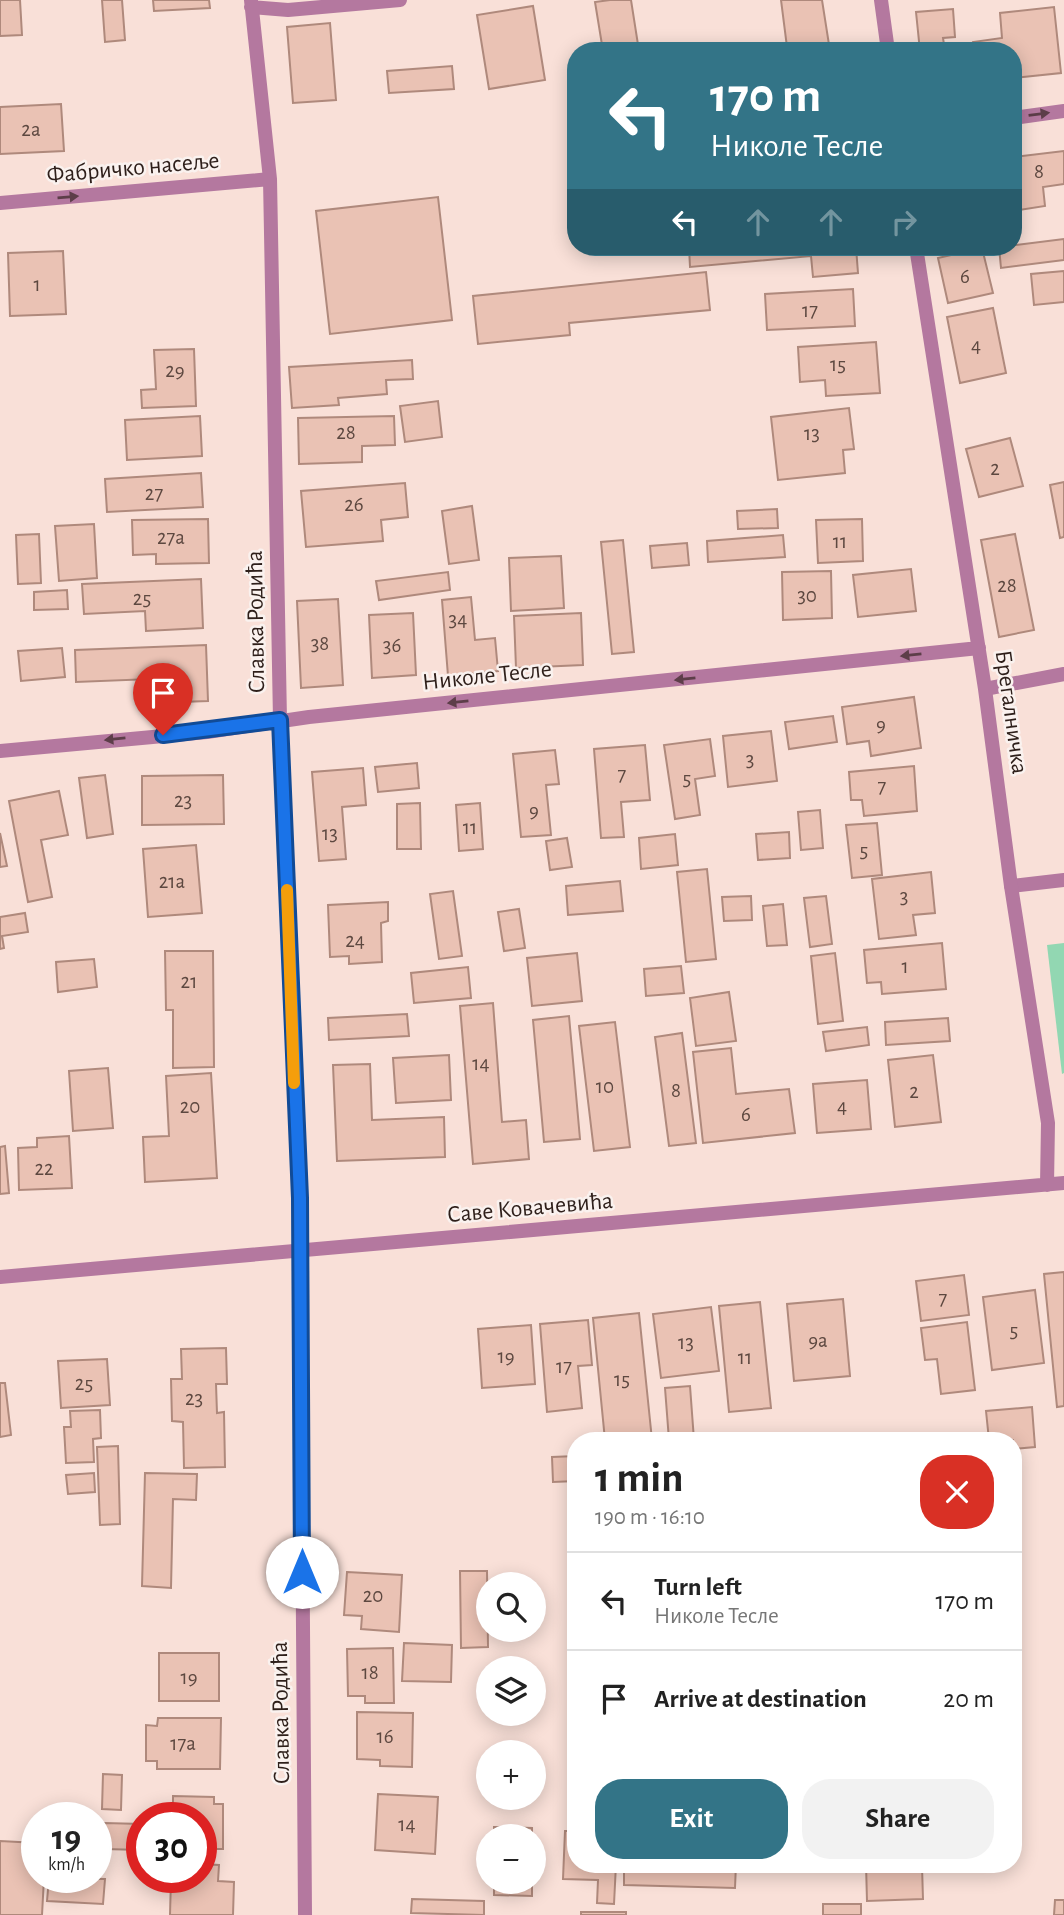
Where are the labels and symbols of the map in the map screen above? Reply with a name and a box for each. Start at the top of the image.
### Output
one-way arrow [1028,109,1050,120]
house number: 2a [21,119,41,140]
street label: Фабричко насеље [46,148,220,188]
house number: 8 [1034,161,1044,182]
one-way arrow [57,191,79,202]
house number: 6 [960,266,970,287]
house number: 1 [33,274,41,295]
house number: 17 [802,300,818,321]
house number: 4 [971,335,981,356]
house number: 15 [830,354,846,375]
house number: 29 [165,360,185,381]
house number: 28 [336,422,356,443]
house number: 13 [804,423,820,444]
house number: 2 [990,458,1000,479]
house number: 27 [145,483,163,504]
house number: 26 [344,494,364,515]
house number: 27a [157,527,185,548]
house number: 11 [833,531,847,552]
street label: Славка Родића [243,550,269,694]
house number: 28 [997,575,1017,596]
house number: 30 [797,585,817,606]
house number: 25 [133,588,151,609]
house number: 34 [449,609,467,630]
house number: 38 [311,633,329,654]
house number: 36 [383,635,401,656]
street label: Брегалничка [990,649,1032,776]
one-way arrow [900,650,922,661]
street label: Николе Тесле [421,657,553,695]
pin [133,663,193,735]
one-way arrow [673,673,695,684]
one-way arrow [447,697,469,708]
house number: 9 [876,714,886,735]
one-way arrow [104,734,126,745]
house number: 3 [746,749,754,770]
house number: 7 [618,764,627,785]
house number: 5 [683,768,691,789]
house number: 7 [878,776,887,797]
house number: 23 [174,790,192,811]
house number: 9 [529,800,539,821]
house number: 11 [463,817,477,838]
house number: 13 [322,823,338,844]
house number: 5 [860,840,868,861]
house number: 21a [159,871,186,892]
house number: 3 [900,886,908,907]
house number: 24 [345,930,365,951]
house number: 1 [901,956,909,977]
house number: 21 [181,971,197,992]
house number: 14 [472,1053,490,1074]
house number: 10 [596,1076,614,1097]
house number: 8 [671,1080,681,1101]
house number: 2 [909,1081,919,1102]
house number: 20 [180,1096,200,1117]
house number: 4 [837,1096,847,1117]
house number: 6 [741,1104,751,1125]
house number: 22 [34,1158,54,1179]
street label: Саве Ковачевића [446,1189,614,1227]
house number: 7 [939,1288,948,1309]
house number: 5 [1010,1320,1018,1341]
house number: 9a [808,1330,828,1351]
house number: 13 [678,1332,694,1353]
house number: 19 [497,1346,515,1367]
house number: 11 [738,1347,752,1368]
house number: 17 [556,1356,572,1377]
house number: 15 [614,1369,630,1390]
house number: 25 [75,1373,93,1394]
house number: 23 [185,1388,203,1409]
position arrow [265,1535,339,1609]
house number: 20 [363,1585,383,1606]
street label: Славка Родића [268,1641,294,1785]
house number: 18 [361,1662,379,1683]
house number: 19 [180,1667,198,1688]
house number: 16 [376,1726,394,1747]
house number: 17a [170,1733,196,1754]
speed limit sign: 30 [126,1802,217,1893]
house number: 14 [398,1814,416,1835]

